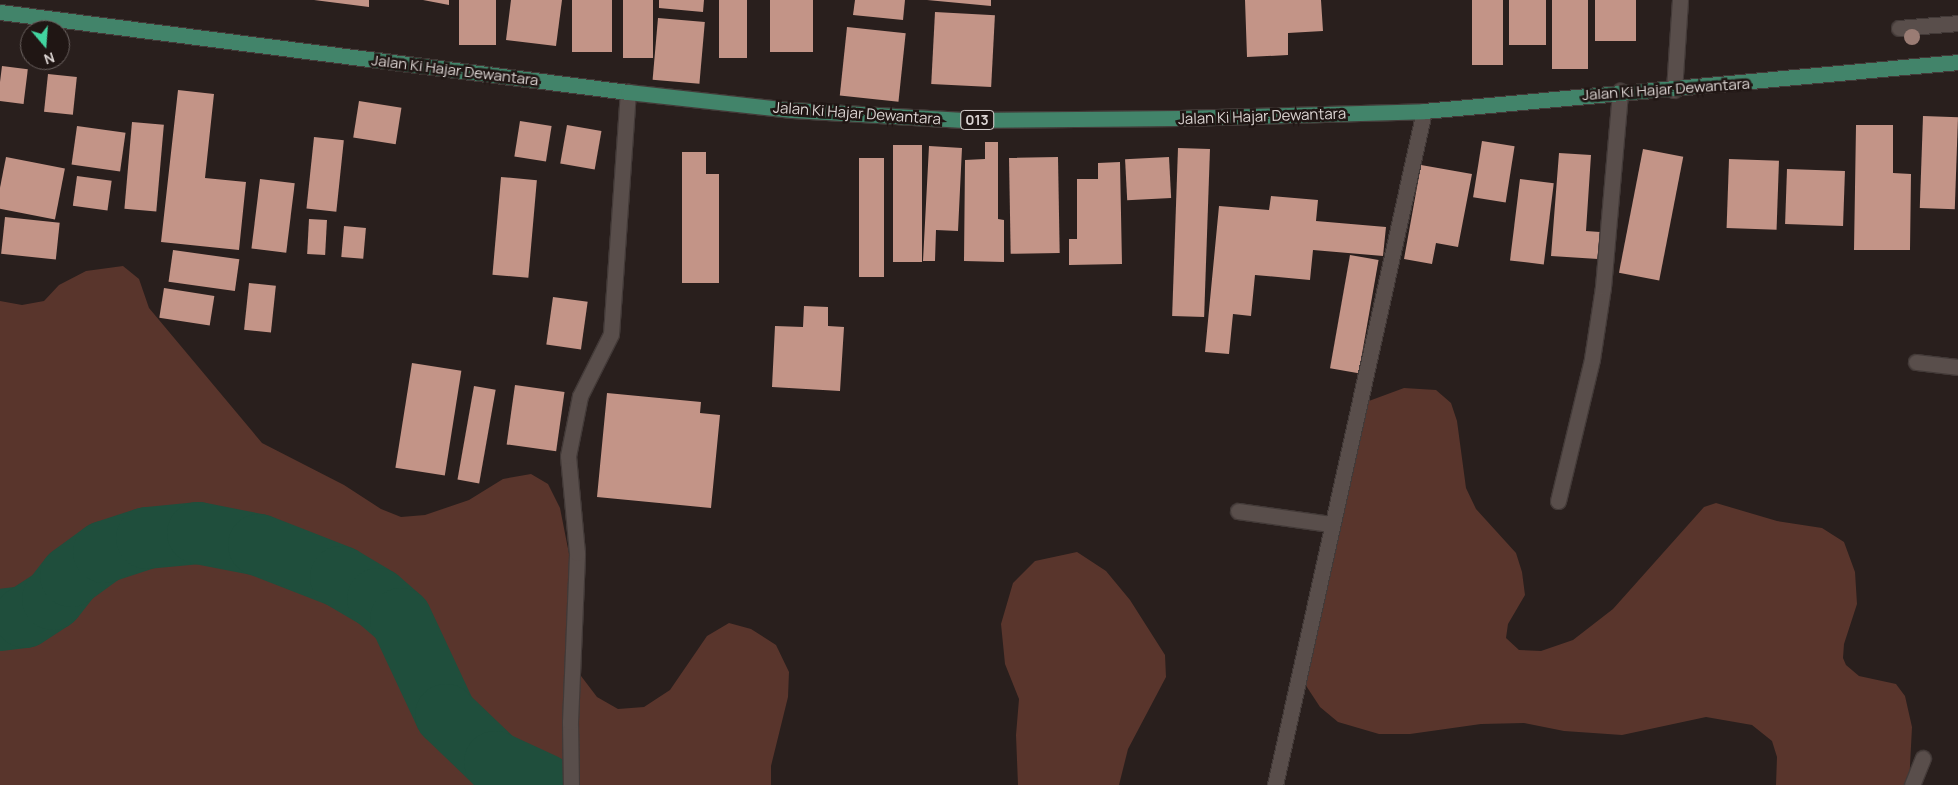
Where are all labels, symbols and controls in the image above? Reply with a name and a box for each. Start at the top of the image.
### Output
north arrow [20,20,70,70]
text: N [42,48,57,69]
street label: Jalan Ki Hajar Dewantara [370,51,540,89]
street label: Jalan Ki Hajar Dewantara [1581,74,1751,104]
street label: Jalan Ki Hajar Dewantara [772,98,942,128]
street label: Jalan Ki Hajar Dewantara [1178,104,1346,128]
road number: 013 [960,108,994,132]

